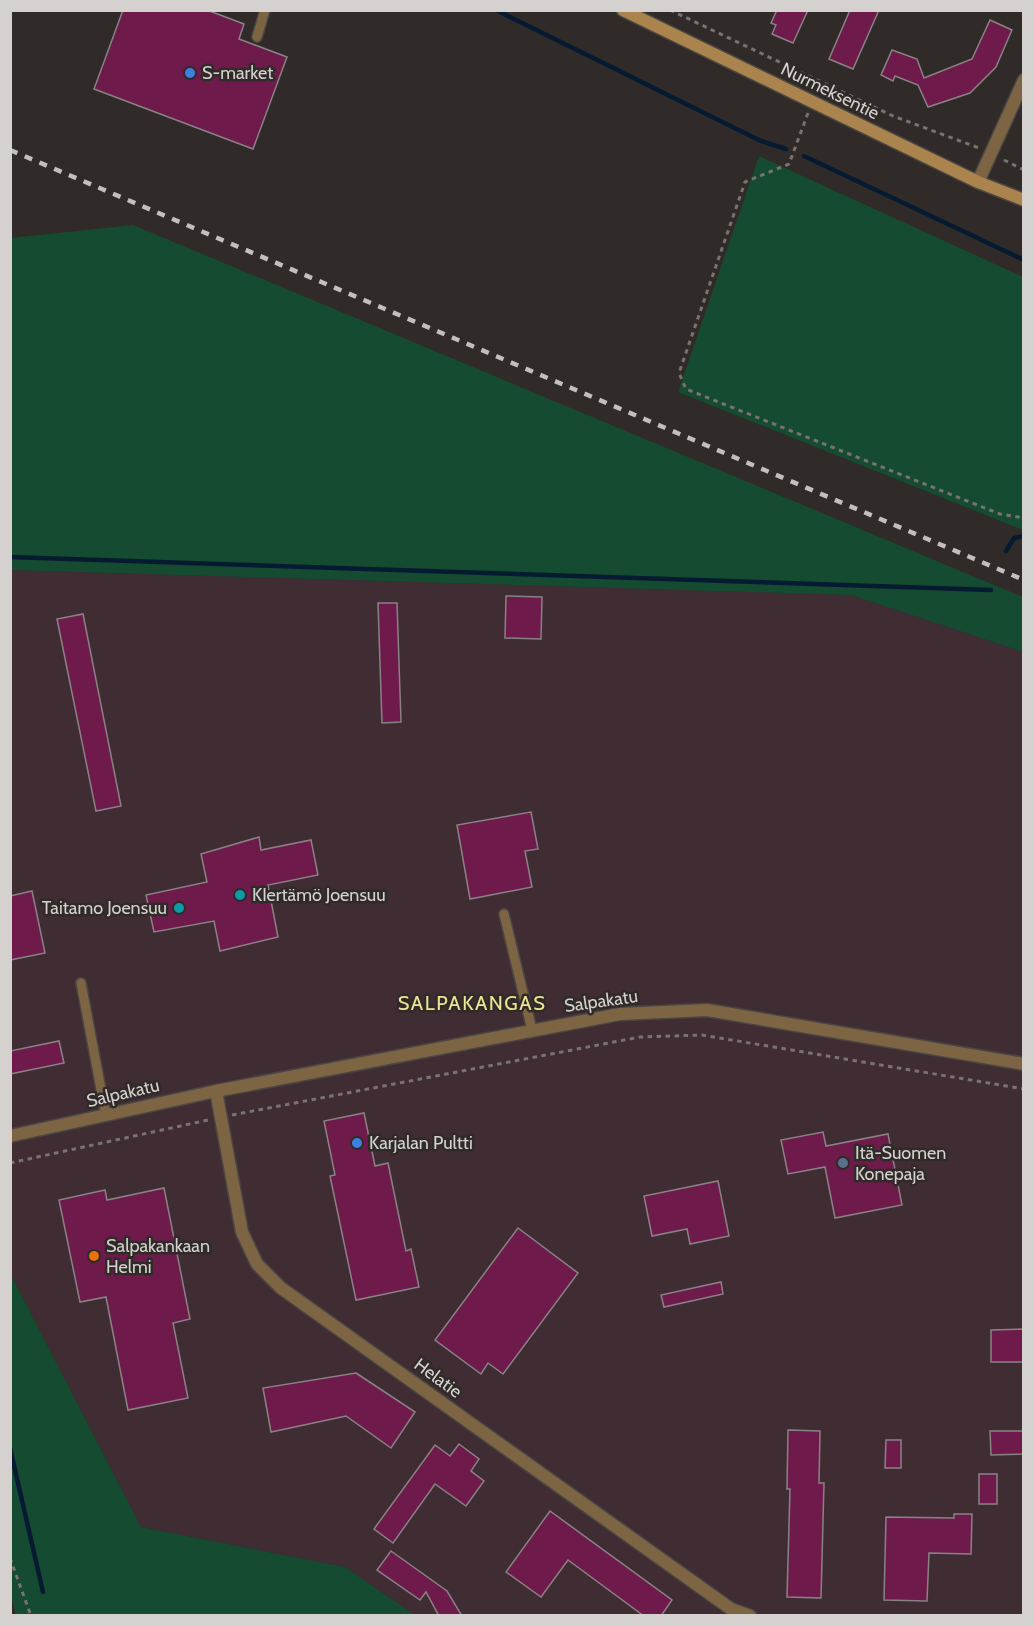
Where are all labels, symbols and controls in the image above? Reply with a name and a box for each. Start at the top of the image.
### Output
street label: Nurmeksentie [777,58,883,124]
place label: S-market [202,62,273,84]
marker: S-market [183,66,197,80]
place label: KIertämö Joensuu [252,884,386,906]
marker: KIertämö Joensuu [233,888,247,902]
place label: Taitamo Joensuu [42,897,167,919]
marker: Taitamo Joensuu [172,901,186,915]
street label: Salpakatu [563,985,639,1017]
district label: SALPAKANGAS [398,991,546,1015]
street label: Salpakatu [84,1074,162,1112]
place label: Karjalan Pultti [369,1132,473,1154]
marker: Karjalan Pultti [350,1136,364,1150]
place label: Itä-Suomen Konepaja [855,1142,946,1185]
marker: Itä-Suomen Konepaja [836,1156,850,1170]
place label: Salpakankaan Helmi [106,1235,210,1278]
marker: Salpakankaan Helmi [87,1249,101,1263]
street label: Helatie [410,1353,466,1403]

